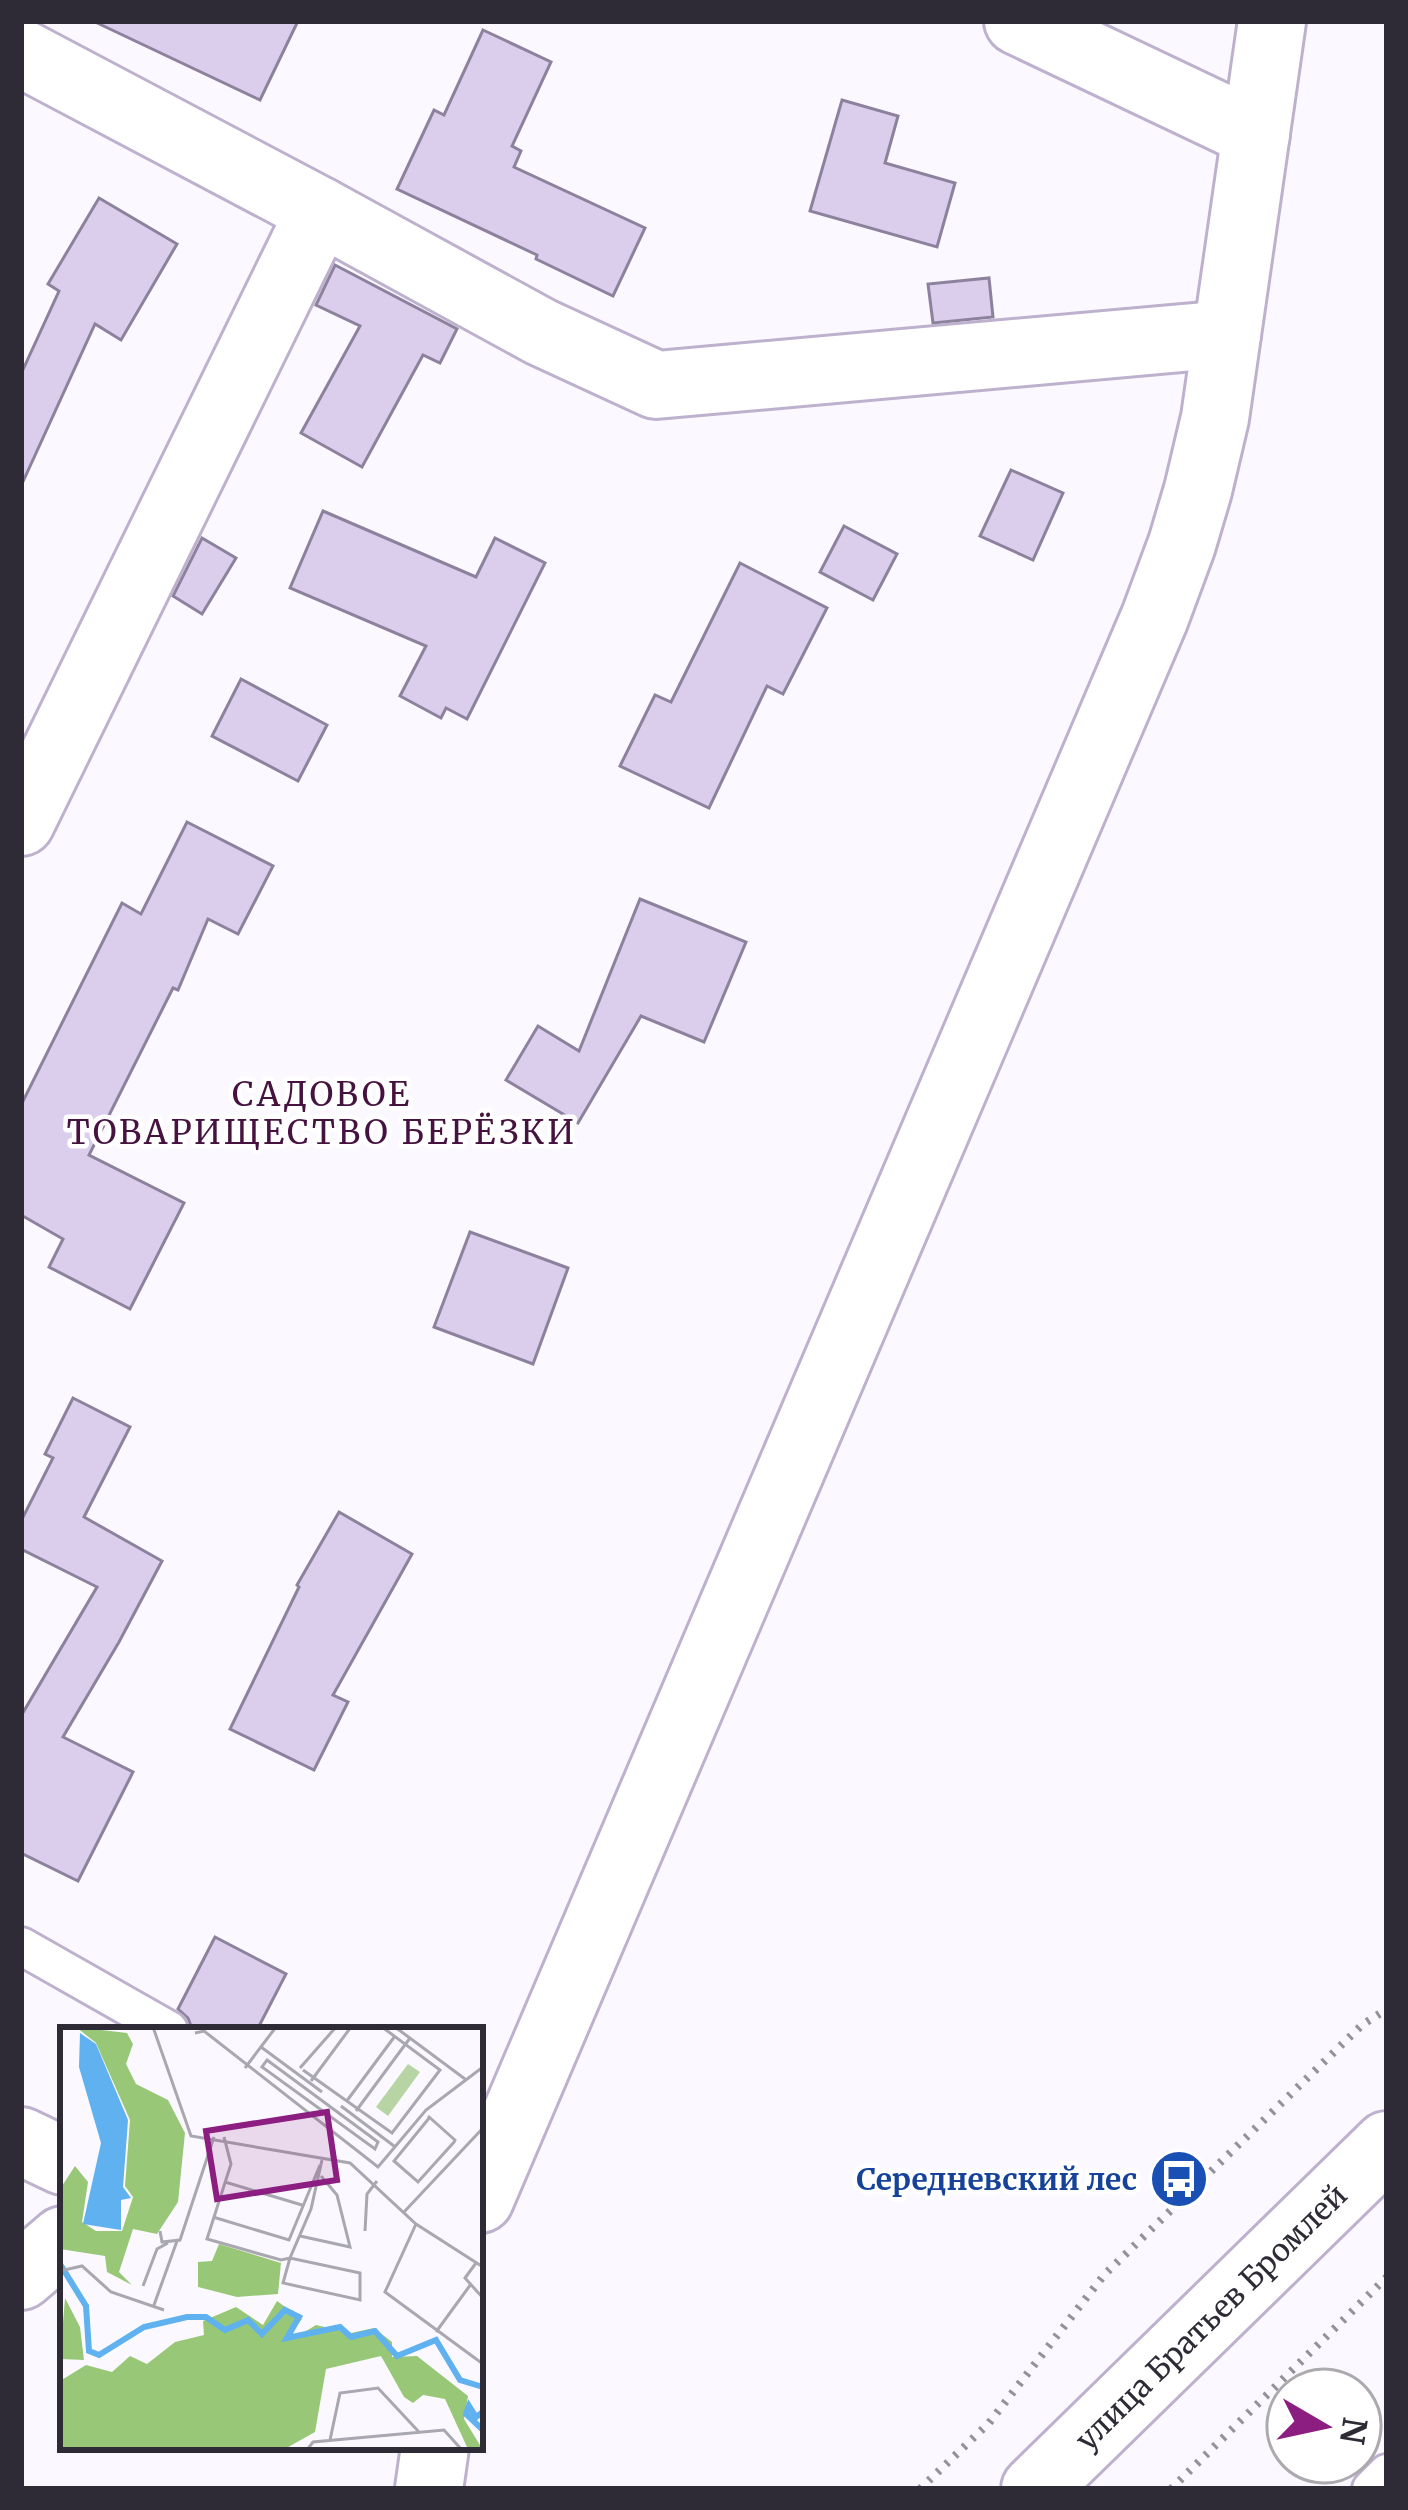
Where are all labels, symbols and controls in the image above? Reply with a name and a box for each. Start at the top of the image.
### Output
district label: САДОВОЕ ТОВАРИЩЕСТВО БЕРЁЗКИ [67,1074,577,1153]
inset map [60,2027,483,2450]
bus stop icon: Середневский лес [1148,2148,1210,2210]
place label: Середневский лес [856,2160,1137,2198]
street label: улица Братьев Бромлей [1067,2176,1355,2458]
north arrow [1264,2366,1384,2486]
text: N [1331,2415,1375,2447]

